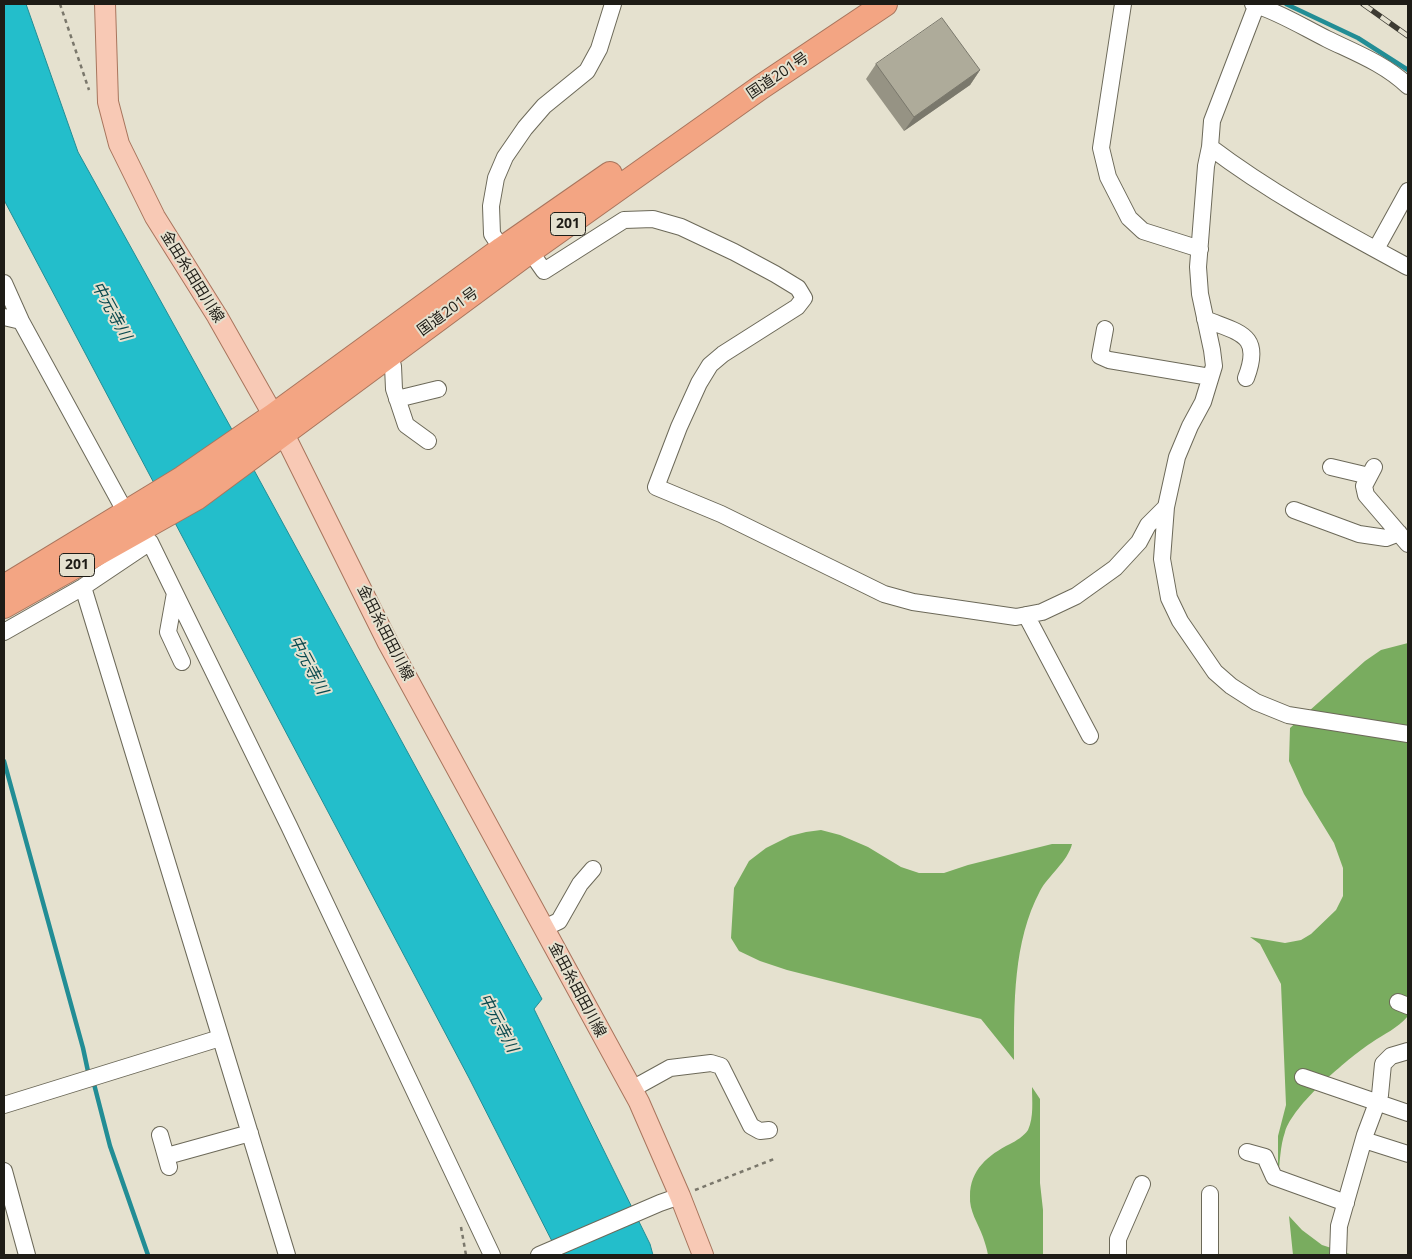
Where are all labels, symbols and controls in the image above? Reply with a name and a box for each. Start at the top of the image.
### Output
street label: 国道201号 [744,49,812,103]
road number: 201 [550,212,586,235]
street label: 金田糸田田川線 [157,228,227,326]
water label: 中元寺川 [87,278,135,344]
street label: 国道201号 [414,284,482,340]
road number: 201 [60,554,94,576]
street label: 金田糸田田川線 [353,582,417,684]
water label: 中元寺川 [285,632,331,698]
street label: 金田糸田田川線 [544,939,610,1041]
water label: 中元寺川 [475,990,521,1056]

